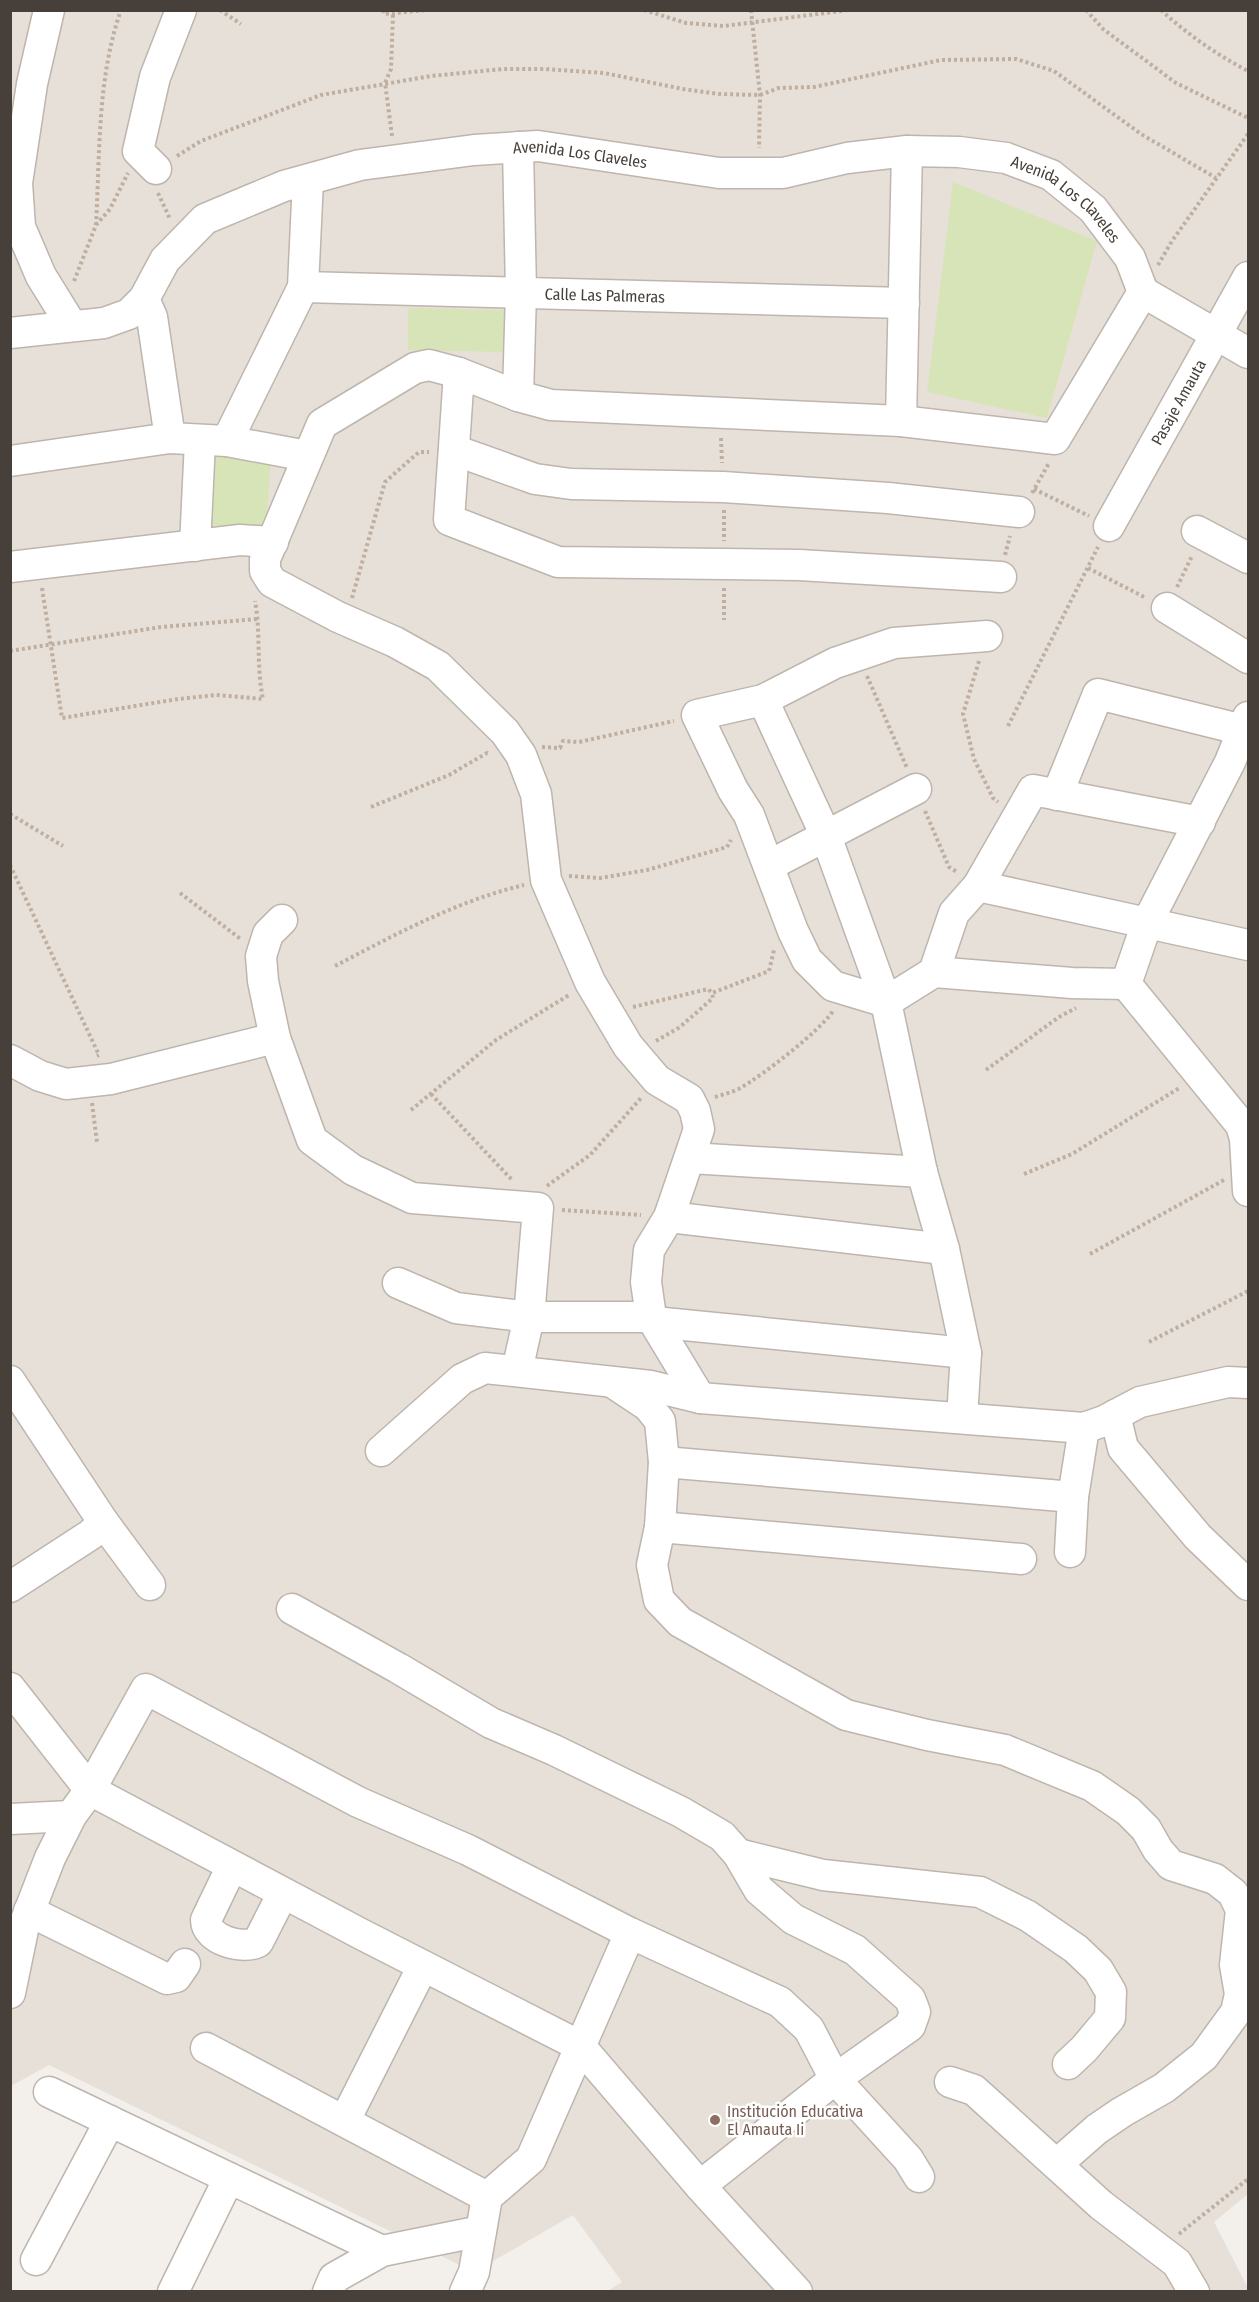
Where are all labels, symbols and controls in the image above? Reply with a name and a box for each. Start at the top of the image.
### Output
street label: Avenida Los Claveles [512,137,649,172]
street label: Avenida Los Claveles [1008,152,1124,247]
street label: Calle Las Palmeras [544,284,665,307]
street label: Pasaje Amauta [1147,356,1210,449]
place label: Institución Educativa El Amauta Ii [727,2102,864,2139]
marker: Institución Educativa El Amauta Ii [708,2113,722,2127]

